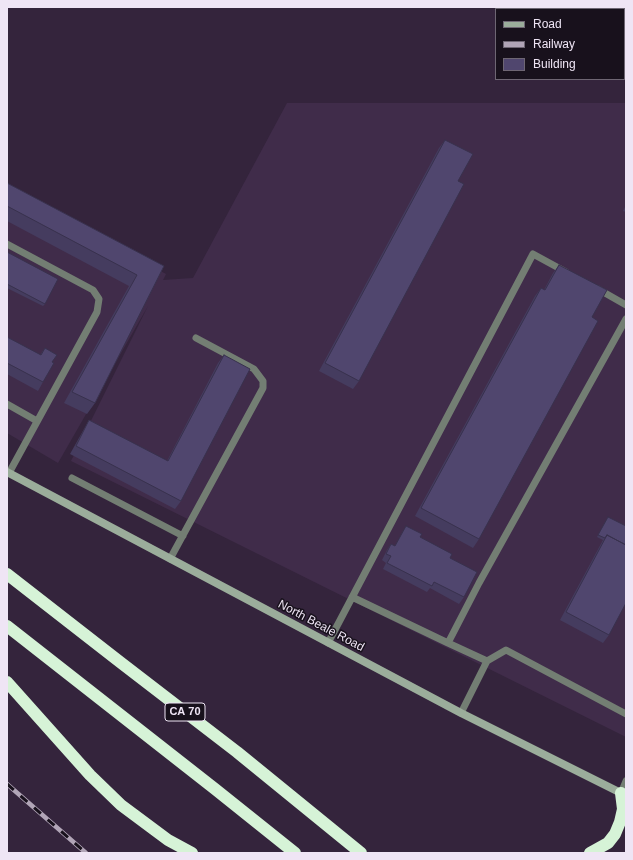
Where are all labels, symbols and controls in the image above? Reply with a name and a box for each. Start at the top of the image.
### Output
legend [495,8,625,80]
text: Road [533,17,562,31]
text: Railway [533,37,575,51]
text: Building [533,57,576,71]
street label: North Beale Road [276,597,366,655]
road number: CA 70 [165,703,205,721]

